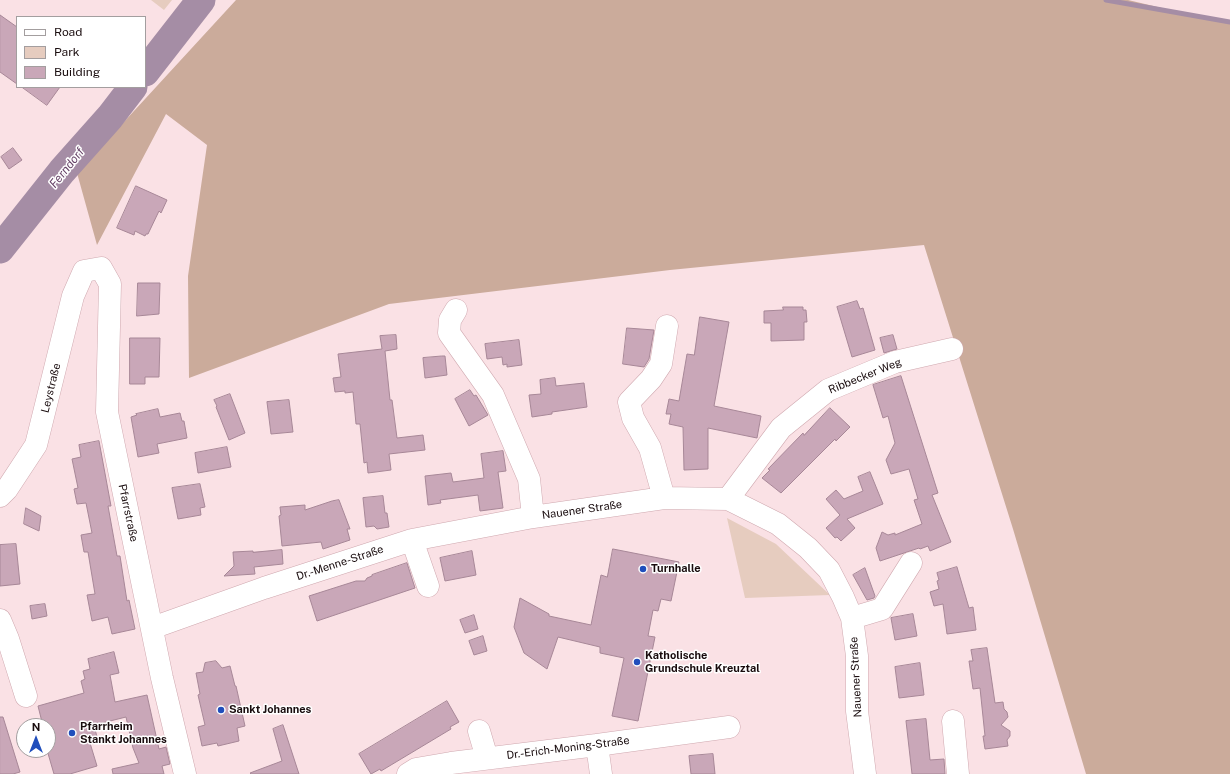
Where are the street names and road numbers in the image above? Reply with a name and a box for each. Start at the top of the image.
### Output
street label: Ribbecker Weg [827,355,903,397]
street label: Leystraße [38,362,64,414]
street label: Pfarrstraße [115,483,141,543]
street label: Nauener Straße [541,498,623,522]
street label: Dr.-Menne-Straße [295,543,385,583]
street label: Nauener Straße [847,636,865,718]
street label: Dr.-Erich-Moning-Straße [506,734,630,762]

